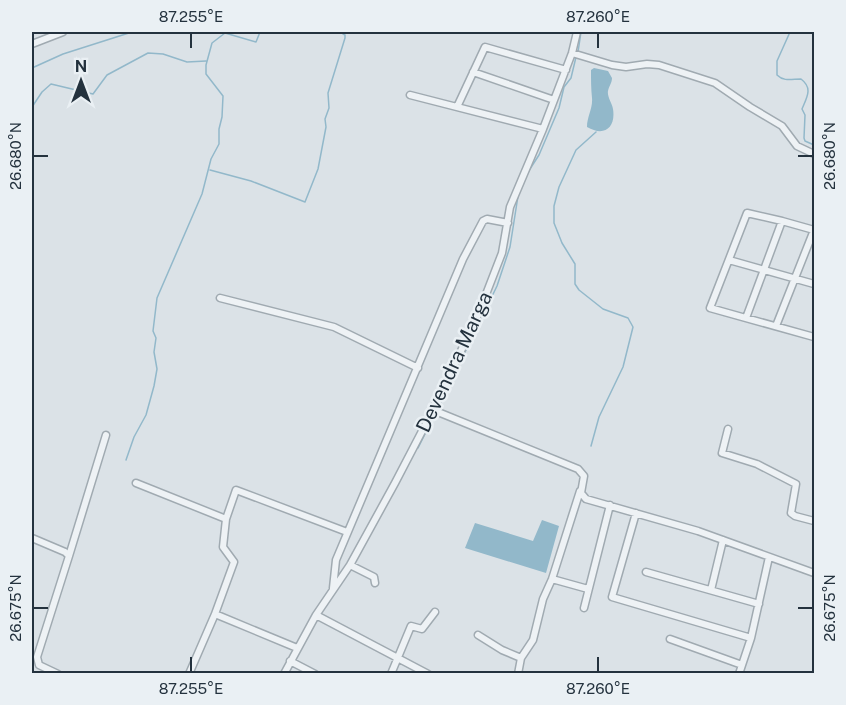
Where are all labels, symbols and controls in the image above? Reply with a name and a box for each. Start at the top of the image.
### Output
text: 87.255°E [159,8,223,25]
text: 87.260°E [566,8,630,25]
north arrow [51,51,111,111]
text: N [75,57,87,76]
text: 26.680°N [7,122,24,190]
text: 26.680°N [821,122,838,190]
street label: Devendra Marga [411,288,497,436]
text: 26.675°N [7,574,24,642]
text: 26.675°N [821,574,838,642]
text: 87.255°E [159,680,223,697]
text: 87.260°E [566,680,630,697]

